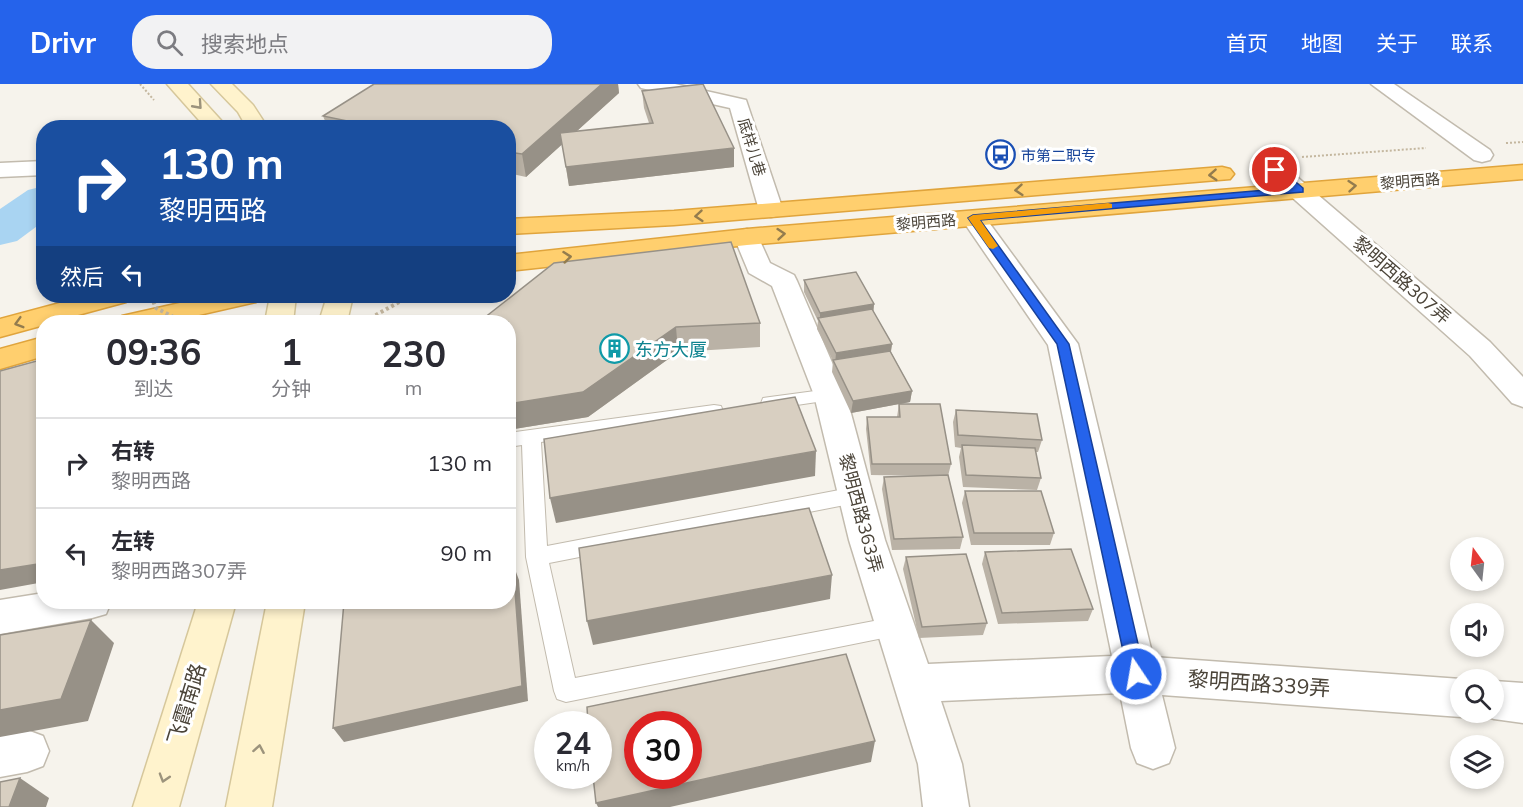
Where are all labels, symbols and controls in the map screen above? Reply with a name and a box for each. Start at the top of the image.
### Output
search box [132,15,552,69]
text: Drivr [30,25,96,60]
icon: search [153,26,186,59]
text: 搜索地点 [201,30,289,58]
text: 首页 [1226,30,1268,56]
text: 地图 [1301,30,1343,56]
text: 关于 [1376,30,1418,56]
text: 联系 [1451,30,1493,56]
one-way arrow [191,98,202,109]
street label: 底样儿巷 [734,116,770,178]
text: 130 m [159,137,284,190]
bus stop icon: 市第二职专 [984,139,1016,171]
icon: right [60,144,138,222]
pin [1249,144,1300,195]
place label: 市第二职专 [1021,146,1096,165]
icon: arrive [1258,153,1291,186]
one-way arrow [1209,168,1218,181]
street label: 黎明西路 [1379,169,1441,193]
one-way arrow [1348,180,1357,193]
one-way arrow [1014,183,1023,196]
text: 黎明西路 [159,193,267,227]
one-way arrow [694,209,704,222]
street label: 黎明西路 [895,210,957,234]
one-way arrow [777,228,786,241]
street label: 黎明西路307弄 [1348,231,1456,329]
one-way arrow [562,251,571,264]
icon: left [116,258,149,291]
text: 然后 [60,263,104,291]
one-way arrow [14,316,25,328]
text: 09:36 [106,329,201,374]
text: 1 [280,329,302,374]
text: 230 [381,331,446,376]
building icon: 东方大厦 [598,333,630,365]
place label: 东方大厦 [635,338,707,361]
text: m [405,375,422,400]
text: 到达 [134,376,174,401]
text: 分钟 [271,376,311,401]
text: 右转 [111,437,155,465]
icon: right [60,447,93,480]
text: 130 m [427,449,492,477]
street label: 黎明西路363弄 [834,451,888,575]
text: 黎明西路 [111,468,191,493]
text: 左转 [111,527,155,555]
icon: left [60,537,93,570]
north arrow [1450,537,1504,591]
map controls [1450,537,1504,789]
text: 90 m [441,539,492,567]
text: 黎明西路307弄 [111,558,247,583]
button: sound [1450,603,1504,657]
position arrow [1104,642,1168,706]
street label: 飞霞南路 [161,660,211,748]
street label: 黎明西路339弄 [1187,665,1331,701]
button: search [1450,669,1504,723]
speed limit sign: 30 [624,711,702,789]
text: 24 [555,724,591,762]
button: layers [1450,735,1504,789]
one-way arrow [253,745,265,754]
text: km/h [556,756,590,775]
one-way arrow [159,772,171,783]

